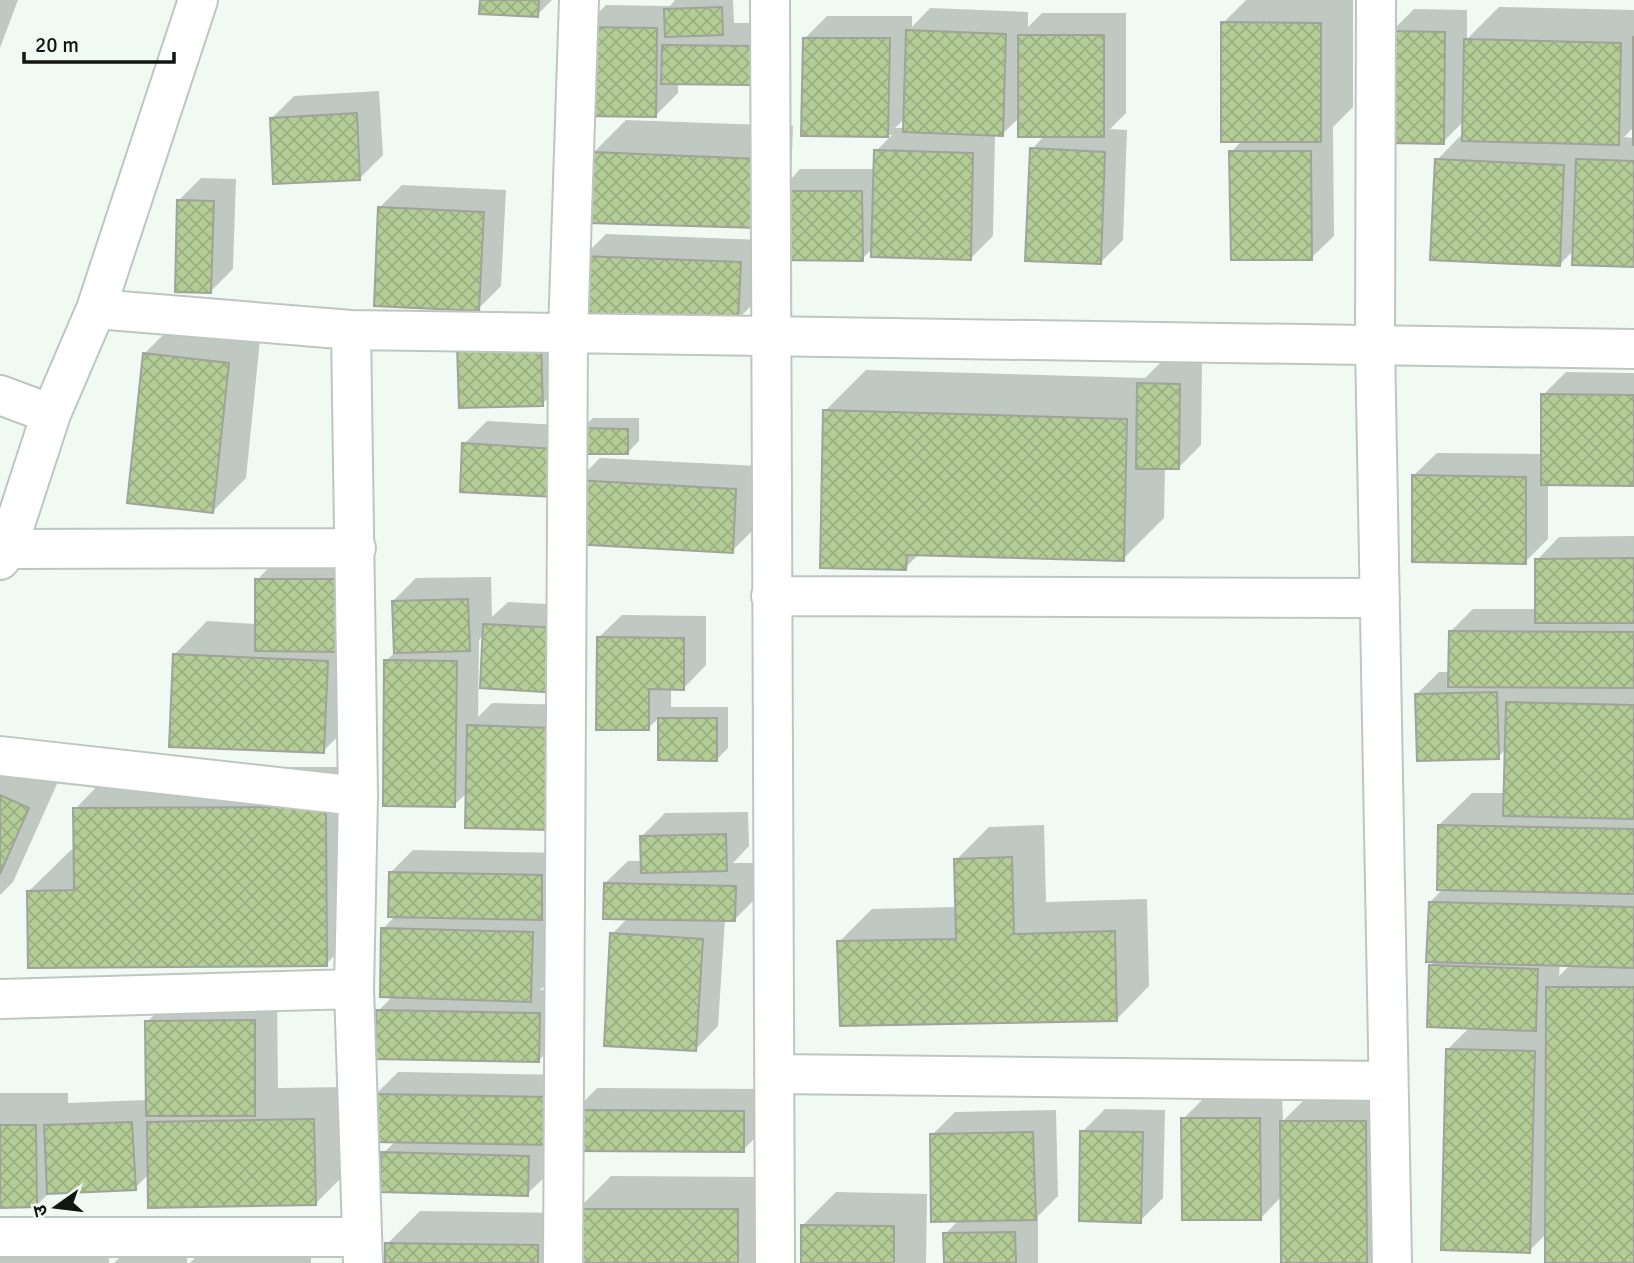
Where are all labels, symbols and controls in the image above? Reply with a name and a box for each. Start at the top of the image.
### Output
scale bar [24,21,175,65]
text: 20 m [35,32,79,58]
north arrow [21,1172,91,1242]
text: उ [27,1202,53,1219]

